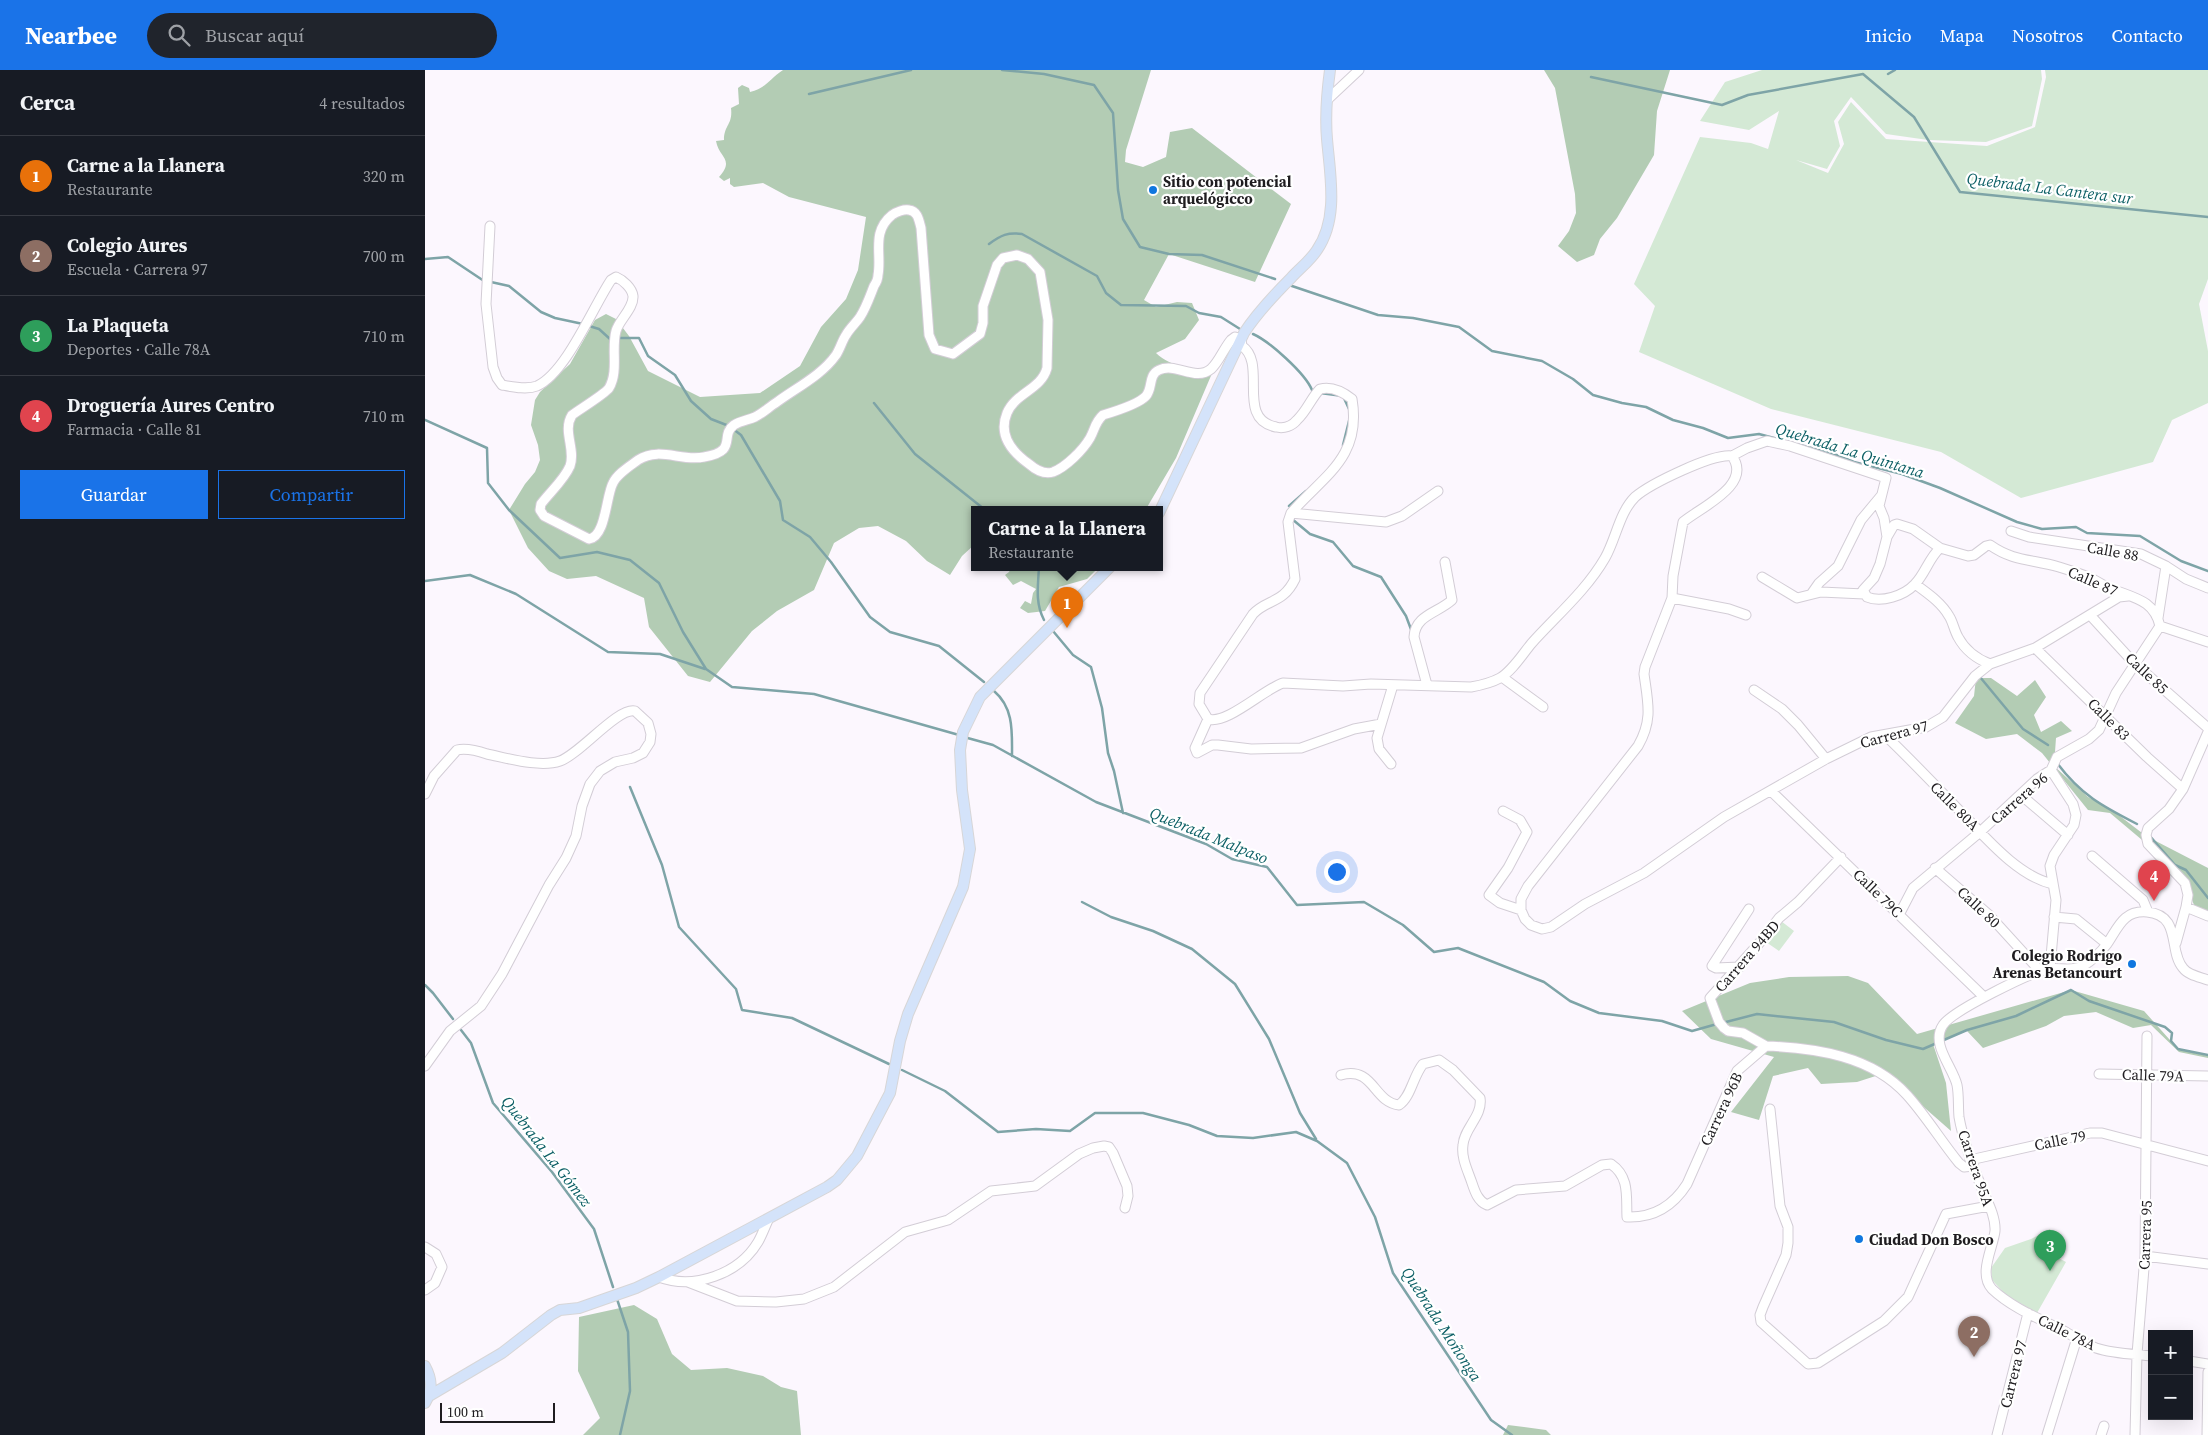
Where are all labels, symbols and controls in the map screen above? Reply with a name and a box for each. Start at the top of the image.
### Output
search box [147,13,497,58]
text: Nearbee [25,19,117,52]
icon: search [165,21,193,49]
text: Buscar aquí [205,22,304,48]
text: Inicio [1865,23,1912,48]
text: Mapa [1940,23,1984,48]
text: Nosotros [2012,23,2083,48]
text: Contacto [2111,23,2183,48]
text: Cerca [20,88,75,117]
text: 4 resultados [319,92,405,114]
text: Carne a la Llanera [67,152,225,178]
text: 1 [32,165,40,187]
text: 320 m [363,165,405,187]
water label: Quebrada La Cantera sur [1966,167,2135,209]
place label: Sitio con potencial arquelógicco [1163,171,1292,209]
text: Restaurante [67,178,153,200]
marker: Sitio con potencial arquelógicco [1147,184,1159,196]
text: Colegio Aures [67,232,187,258]
text: 2 [32,245,40,267]
text: 700 m [363,245,405,267]
text: Escuela · Carrera 97 [67,258,208,280]
text: La Plaqueta [67,312,169,338]
text: 3 [32,325,40,347]
text: 710 m [363,325,405,347]
text: Deportes · Calle 78A [67,338,210,360]
text: Droguería Aures Centro [67,392,275,418]
text: 4 [32,405,40,427]
text: 710 m [363,405,405,427]
water label: Quebrada La Quintana [1773,417,1928,483]
text: Farmacia · Calle 81 [67,418,202,440]
button: Guardar [20,470,208,519]
button: Compartir [218,470,405,519]
popup [971,506,1163,571]
text: Carne a la Llanera [988,515,1146,541]
street label: Calle 88 [2085,536,2141,566]
text: Restaurante [988,541,1074,563]
street label: Calle 87 [2065,561,2121,601]
pin: 1 [1051,587,1083,628]
street label: Calle 85 [2121,648,2173,698]
street label: Calle 83 [2083,693,2135,745]
street label: Carrera 97 [1858,715,1930,753]
street label: Carrera 96 [1986,767,2052,829]
street label: Calle 80A [1926,777,1984,835]
water label: Quebrada Malpaso [1147,801,1272,869]
your location [1324,859,1350,885]
pin: 4 [2138,860,2170,901]
street label: Calle 79C [1849,864,1907,922]
street label: Calle 80 [1953,882,2005,932]
street label: Carrera 94BD [1710,915,1784,997]
place label: Colegio Rodrigo Arenas Betancourt [1992,945,2123,983]
marker: Colegio Rodrigo Arenas Betancourt [2126,958,2138,970]
street label: Calle 79A [2122,1063,2184,1087]
street label: Carrera 96B [1695,1069,1747,1149]
water label: Quebrada La Gómez [497,1091,598,1211]
street label: Calle 79 [2032,1125,2088,1155]
street label: Carrera 95A [1953,1127,1999,1209]
street label: Carrera 95 [2133,1200,2157,1270]
place label: Ciudad Don Bosco [1869,1229,1994,1250]
pin: 3 [2034,1230,2066,1271]
marker: Ciudad Don Bosco [1853,1233,1865,1245]
water label: Quebrada Moñonga [1397,1263,1488,1386]
street label: Calle 78A [2034,1309,2100,1355]
pin: 2 [1958,1316,1990,1357]
map controls [2148,1330,2193,1420]
button: + [2148,1330,2193,1375]
street label: Carrera 97 [1994,1338,2032,1410]
button: − [2148,1375,2193,1420]
scale bar [440,1400,555,1423]
text: 100 m [447,1402,484,1422]

